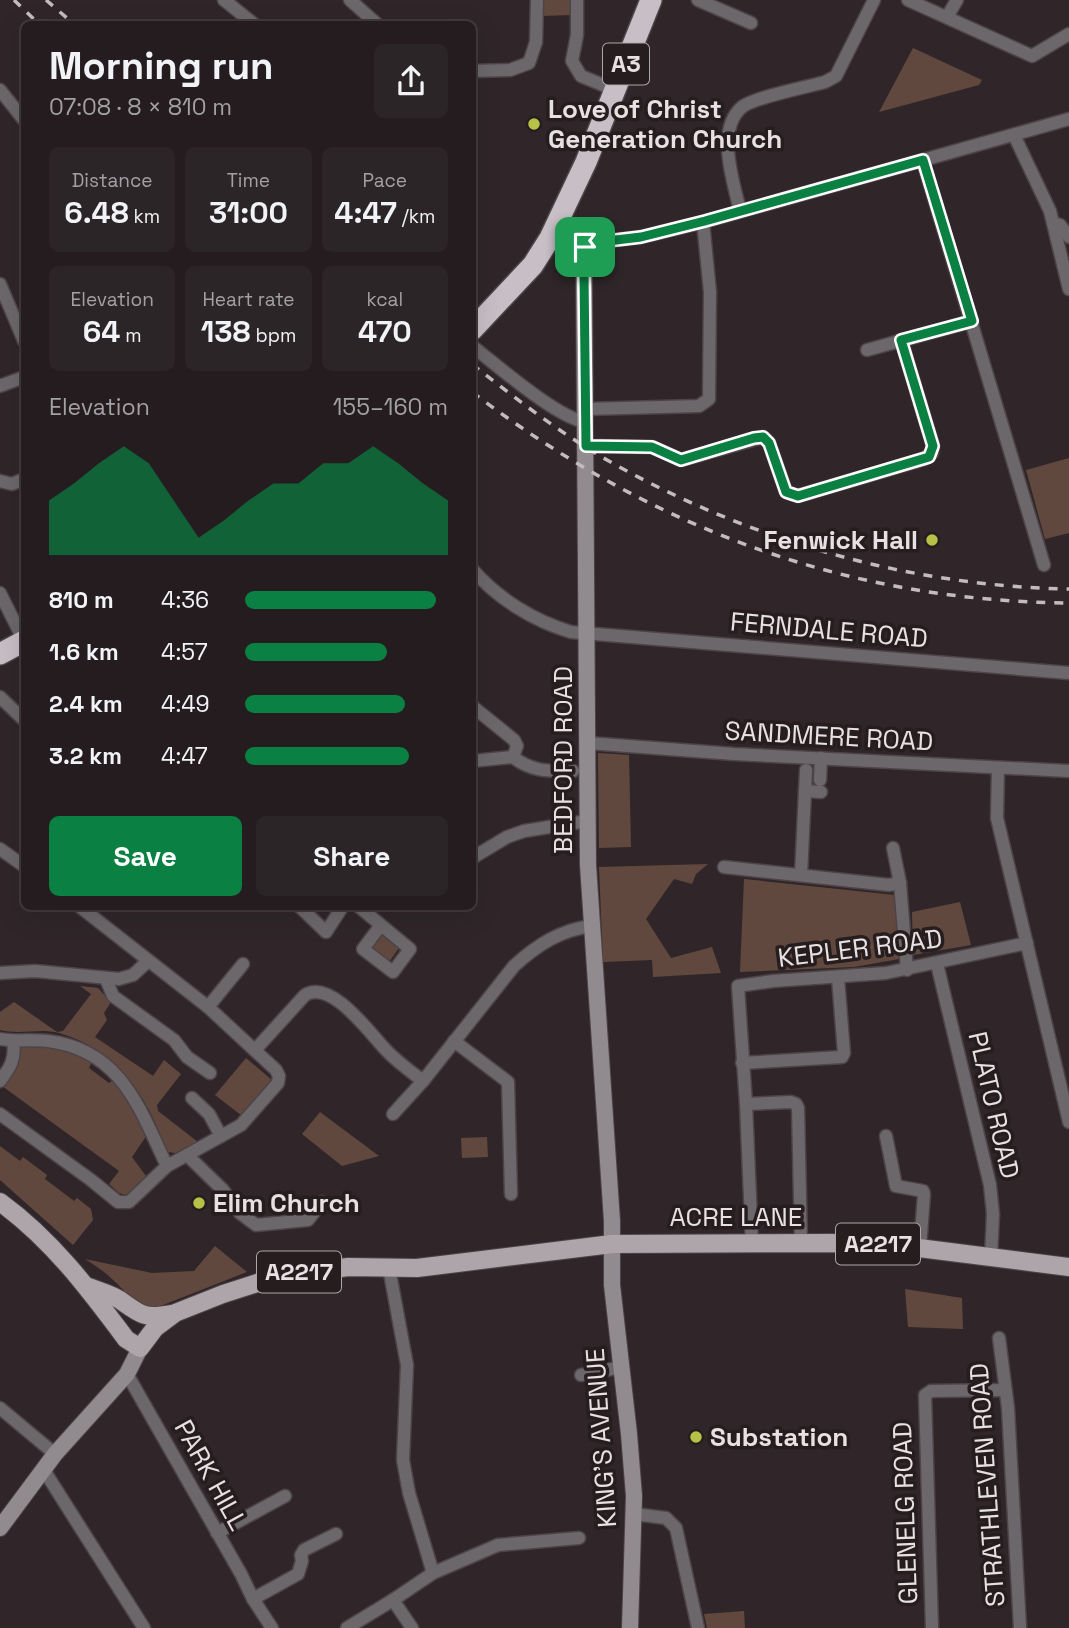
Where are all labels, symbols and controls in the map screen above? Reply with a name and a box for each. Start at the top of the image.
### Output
text: Morning run [49,42,274,90]
road number: A3 [603,43,649,84]
button: share [374,44,448,118]
text: 07:08 · 8 × 810 m [49,92,232,122]
place label: Love of Christ Generation Church [548,92,782,156]
marker: Love of Christ Generation Church [526,116,542,132]
text: Distance [72,168,153,193]
text: Time [227,168,270,193]
text: Pace [363,168,407,193]
text: 6.48 [64,193,129,232]
text: 31:00 [209,193,288,232]
text: 4:47 [334,193,397,232]
text: km [129,204,160,229]
text: /km [397,204,435,229]
pin [555,217,615,277]
icon: arrive [566,228,604,266]
text: Elevation [71,287,154,312]
text: Heart rate [202,287,295,312]
text: kcal [366,287,403,312]
text: 64 [83,312,120,351]
text: 138 [201,312,251,351]
text: 470 [358,312,412,351]
text: m [120,323,142,348]
text: bpm [251,323,296,348]
text: Elevation [49,392,150,422]
text: 155–160 m [333,392,448,422]
place label: Fenwick Hall [763,523,918,557]
marker: Fenwick Hall [924,532,940,548]
text: 810 m [49,585,114,615]
text: 4:36 [161,585,209,615]
street label: FERNDALE ROAD [729,604,929,656]
text: 1.6 km [49,637,119,667]
text: 4:57 [161,637,208,667]
street label: BEDFORD ROAD [546,666,580,854]
text: 2.4 km [49,689,123,719]
text: 4:49 [161,689,210,719]
street label: SANDMERE ROAD [724,714,934,758]
text: 3.2 km [49,741,122,771]
text: 4:47 [161,741,208,771]
button: Save [49,816,242,896]
button: Share [256,816,448,896]
street label: KEPLER ROAD [776,921,944,975]
street label: PLATO ROAD [961,1028,1027,1182]
place label: Elim Church [213,1186,360,1220]
marker: Elim Church [191,1195,207,1211]
street label: ACRE LANE [669,1200,803,1234]
road number: A2217 [836,1224,920,1264]
road number: A2217 [257,1252,341,1292]
street label: KING'S AVENUE [578,1347,624,1529]
street label: STRATHLEVEN ROAD [962,1362,1012,1608]
street label: PARK HILL [167,1414,255,1536]
place label: Substation [710,1420,848,1454]
street label: GLENELG ROAD [885,1421,925,1605]
marker: Substation [688,1429,704,1445]

